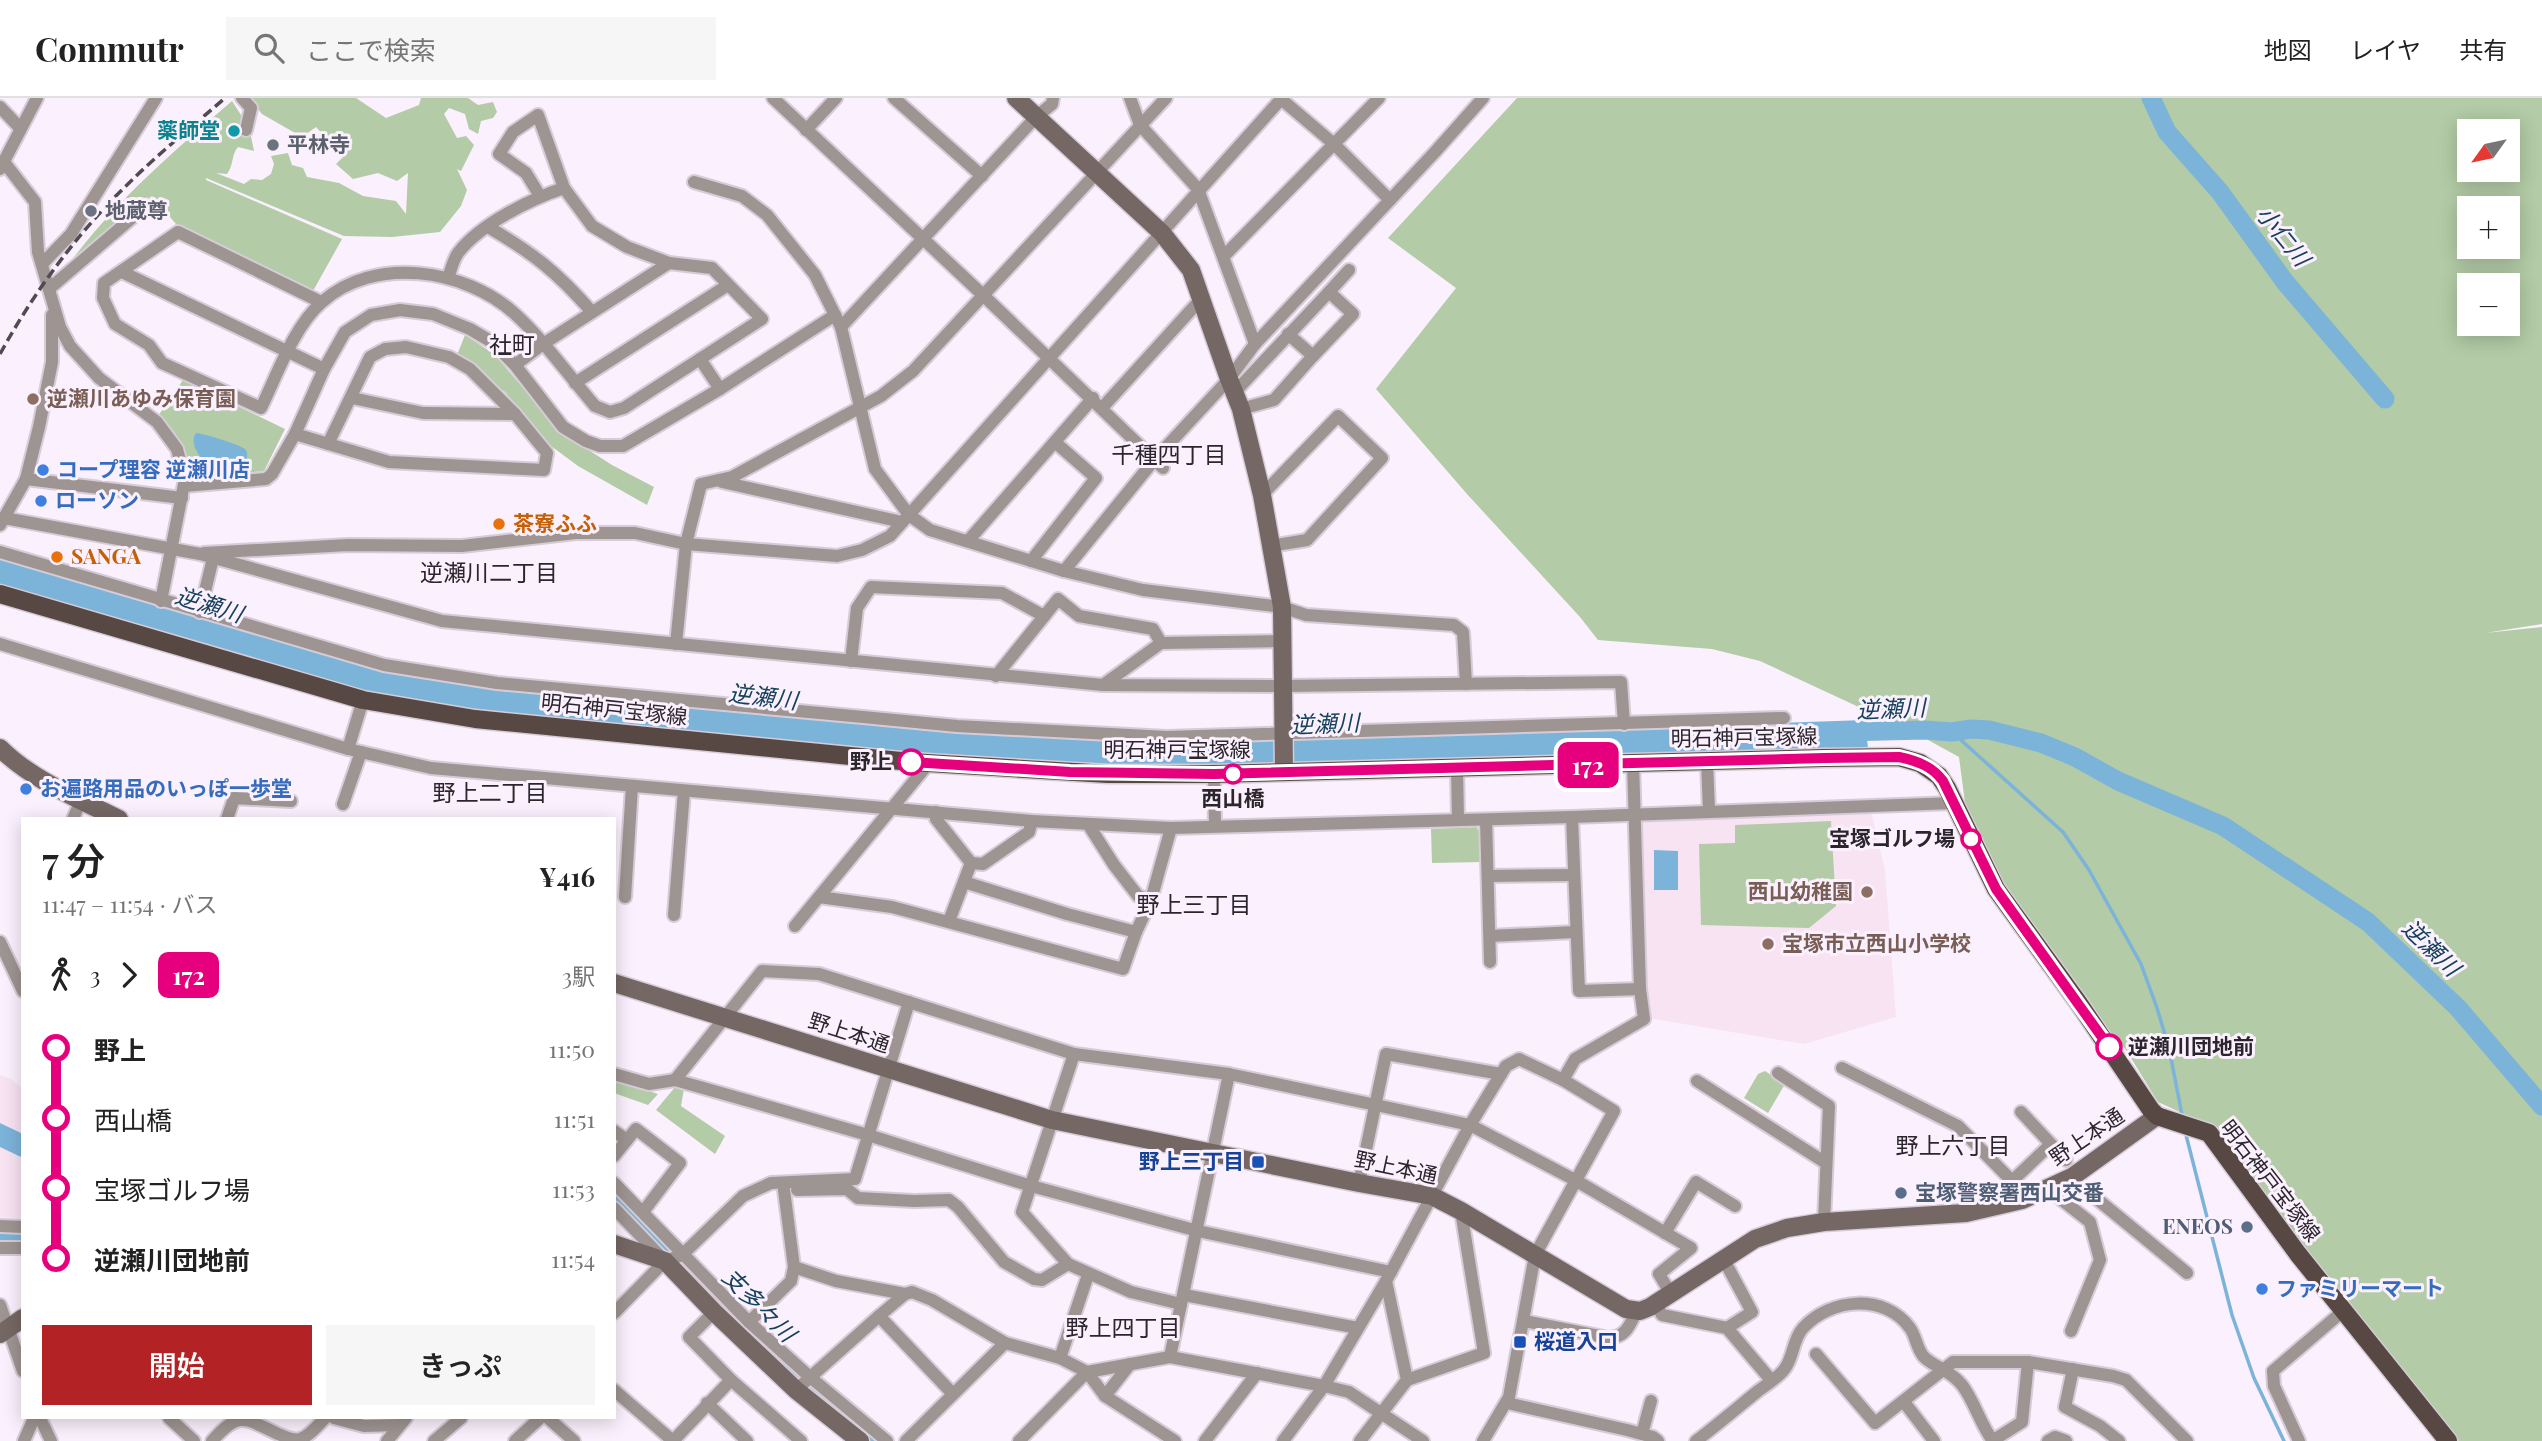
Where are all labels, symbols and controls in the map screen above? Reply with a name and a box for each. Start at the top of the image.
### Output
search box [226,17,716,80]
text: Commutr [35,26,184,70]
icon: search [250,29,288,67]
text: ここで検索 [306,32,436,67]
text: 地図 [2264,33,2312,65]
text: レイヤ [2350,33,2421,65]
text: 共有 [2459,33,2507,65]
place label: 薬師堂 [157,115,220,143]
north arrow [2457,119,2520,182]
map controls [2457,119,2520,336]
marker: 薬師堂 [226,123,242,139]
place label: 平林寺 [287,129,350,157]
marker: 平林寺 [265,137,281,153]
place label: 地蔵尊 [105,195,168,223]
button: + [2457,196,2520,259]
water label: 小仁川 [2250,198,2320,274]
marker: 地蔵尊 [83,203,99,219]
button: − [2457,273,2520,336]
district label: 社町 [489,328,535,359]
place label: 逆瀬川あゆみ保育園 [47,383,236,411]
marker: 逆瀬川あゆみ保育園 [25,391,41,407]
district label: 千種四丁目 [1112,438,1227,469]
place label: コープ理容 逆瀬川店 [57,454,250,482]
marker: コープ理容 逆瀬川店 [35,462,51,478]
place label: ローソン [55,485,139,513]
marker: ローソン [33,493,49,509]
place label: 茶寮ふふ [513,508,597,536]
marker: 茶寮ふふ [491,516,507,532]
place label: SANGA [71,541,142,569]
marker: SANGA [49,549,65,565]
district label: 逆瀬川二丁目 [420,556,558,587]
water label: 逆瀬川 [172,579,250,629]
water label: 逆瀬川 [727,676,802,715]
street label: 明石神戸宝塚線 [540,686,689,730]
water label: 逆瀬川 [1856,691,1929,724]
water label: 逆瀬川 [1290,706,1363,739]
street label: 明石神戸宝塚線 [1670,721,1818,751]
street label: 明石神戸宝塚線 [1104,734,1251,762]
line badge: 172 [1548,742,1628,788]
place label: 野上 [850,746,892,774]
marker: 野上 [898,749,924,775]
text: 172 [1572,749,1604,781]
marker: 西山橋 [1223,764,1243,784]
place label: お遍路用品のいっぽ一歩堂 [40,773,292,801]
district label: 野上二丁目 [433,776,548,807]
marker: お遍路用品のいっぽ一歩堂 [18,781,34,797]
place label: 西山橋 [1202,783,1265,811]
place label: 宝塚ゴルフ場 [1829,823,1955,851]
marker: 宝塚ゴルフ場 [1961,829,1981,849]
text: 7 分 [42,834,105,885]
text: ¥416 [539,859,595,894]
place label: 西山幼稚園 [1748,876,1853,904]
marker: 西山幼稚園 [1859,884,1875,900]
text: 11:47 – 11:54 · バス [42,888,217,919]
district label: 野上三丁目 [1137,888,1252,919]
water label: 逆瀬川 [2396,912,2470,984]
place label: 宝塚市立西山小学校 [1782,928,1971,956]
marker: 宝塚市立西山小学校 [1760,936,1776,952]
icon: walk [42,956,80,994]
icon: forward [110,956,148,994]
text: 3 [90,959,100,990]
text: 172 [172,959,205,991]
text: 3駅 [562,960,595,991]
street label: 野上本通 [805,1005,894,1057]
place label: 逆瀬川団地前 [2128,1031,2254,1059]
text: 野上 [94,1032,146,1067]
text: 11:50 [549,1033,595,1064]
marker: 逆瀬川団地前 [2096,1034,2122,1060]
street label: 野上本通 [2043,1100,2129,1170]
text: 西山橋 [94,1102,172,1137]
text: 11:51 [554,1103,595,1134]
street label: 明石神戸宝塚線 [2215,1113,2328,1246]
district label: 野上六丁目 [1896,1129,2011,1160]
street label: 野上本通 [1352,1144,1440,1188]
place label: 野上三丁目 [1139,1146,1244,1174]
marker: 野上三丁目 [1250,1154,1266,1170]
text: 宝塚ゴルフ場 [94,1172,250,1207]
text: 11:53 [552,1173,595,1204]
place label: 宝塚警察署西山交番 [1915,1177,2104,1205]
marker: 宝塚警察署西山交番 [1893,1185,1909,1201]
place label: ENEOS [2162,1211,2233,1239]
marker: ENEOS [2239,1219,2255,1235]
text: 逆瀬川団地前 [94,1242,250,1277]
text: 11:54 [551,1243,595,1274]
water label: 支多々川 [717,1260,806,1350]
place label: ファミリーマート [2276,1273,2444,1301]
marker: ファミリーマート [2254,1281,2270,1297]
district label: 野上四丁目 [1066,1311,1181,1342]
button: 開始 [42,1325,312,1405]
button: きっぷ [326,1325,595,1405]
place label: 桜道入口 [1534,1326,1618,1354]
marker: 桜道入口 [1512,1334,1528,1350]

